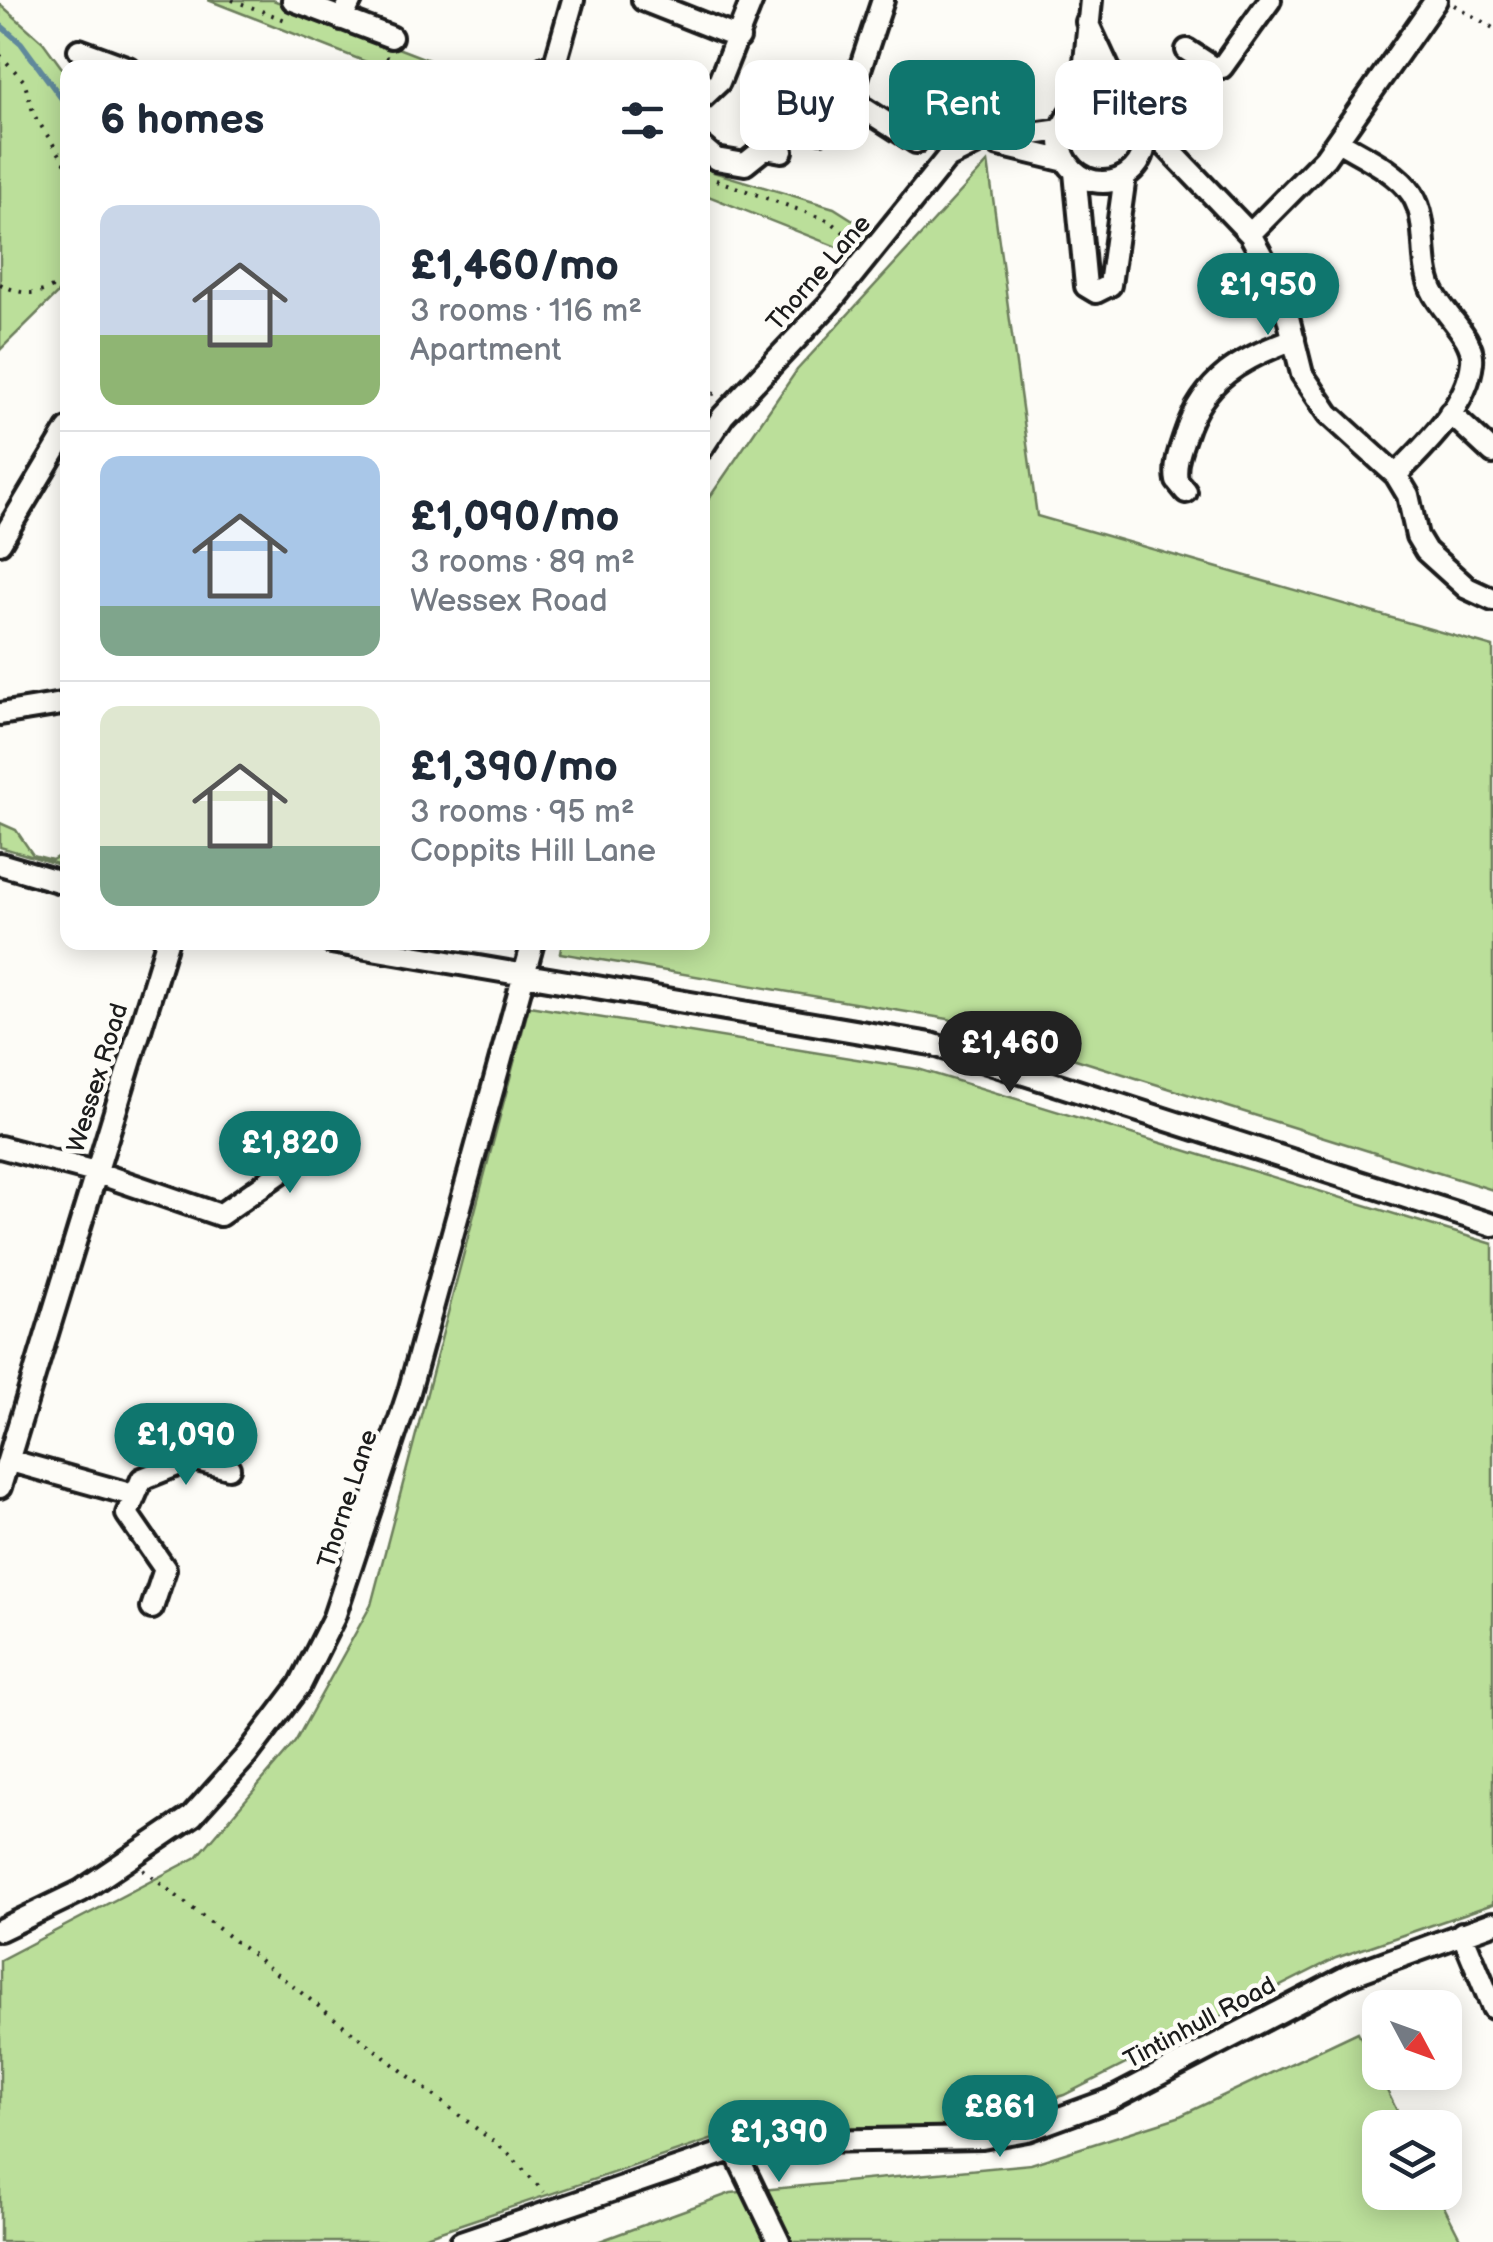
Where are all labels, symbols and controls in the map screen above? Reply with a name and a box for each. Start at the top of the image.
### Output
chip: Buy [740,60,869,150]
chip: Rent [889,60,1035,150]
chip: Filters [1055,60,1223,150]
icon: filters [615,93,670,148]
text: 6 homes [100,95,264,146]
street label: Thorne Lane [760,208,878,337]
text: £1,460/mo [410,241,619,292]
icon: home [180,245,300,365]
pin: £1,950 [1187,253,1349,338]
text: £1,950 [1219,266,1317,305]
text: 3 rooms · 116 m² [410,292,642,331]
text: Apartment [410,331,561,370]
text: £1,090/mo [410,492,620,543]
icon: home [180,496,300,616]
text: 3 rooms · 89 m² [410,543,635,582]
text: Wessex Road [410,582,608,621]
text: £1,390/mo [410,742,618,793]
icon: home [180,746,300,866]
text: 3 rooms · 95 m² [410,793,635,832]
text: Coppits Hill Lane [410,832,656,871]
street label: Wessex Road [61,1000,135,1156]
pin: £1,460 [929,1011,1091,1096]
text: £1,460 [961,1024,1059,1063]
pin: £1,820 [209,1111,371,1196]
text: £1,820 [241,1124,339,1163]
pin: £1,090 [105,1403,267,1488]
text: £1,090 [136,1416,236,1455]
street label: Thorne Lane [311,1426,385,1572]
street label: Tintinhull Road [1119,1970,1281,2076]
north arrow [1362,1990,1462,2090]
map controls [1362,1990,1462,2210]
pin: £861 [941,2075,1059,2160]
text: £861 [964,2088,1036,2127]
pin: £1,390 [698,2100,860,2185]
button: layers [1362,2110,1462,2210]
text: £1,390 [730,2113,828,2152]

